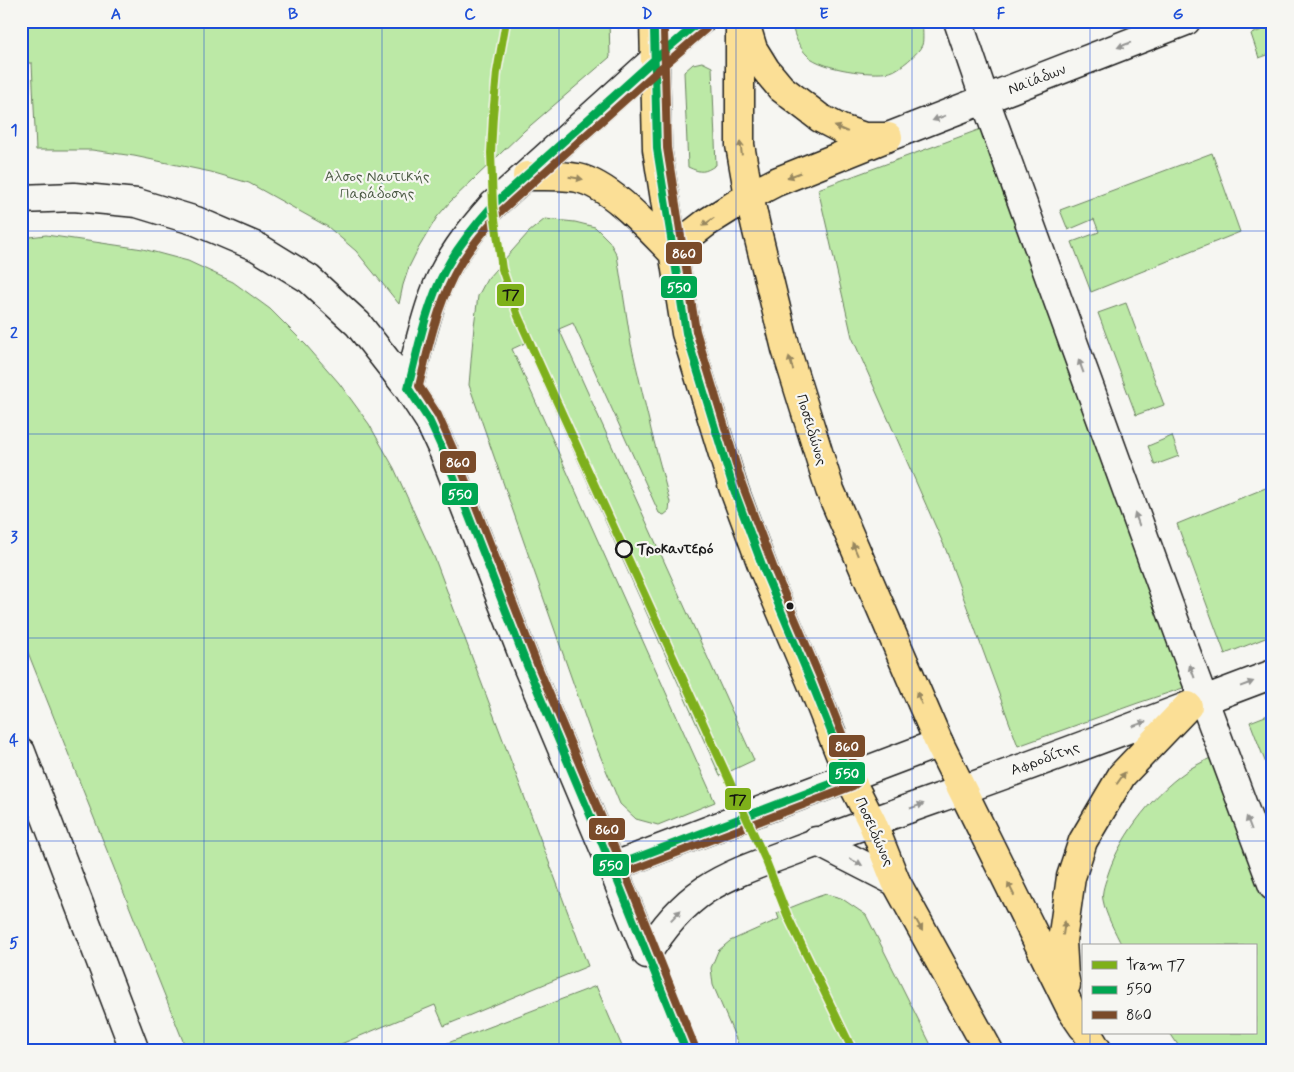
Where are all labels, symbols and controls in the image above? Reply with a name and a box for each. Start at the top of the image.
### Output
text: A [111,4,121,25]
text: B [288,4,298,25]
text: C [464,4,476,25]
text: D [641,4,653,25]
text: E [819,4,829,25]
text: F [997,4,1006,25]
text: G [1173,4,1184,25]
one-way arrow [1117,42,1131,50]
street label: Ναϊάδων [1005,60,1069,100]
one-way arrow [931,114,946,122]
text: 1 [10,120,18,141]
one-way arrow [834,124,848,132]
one-way arrow [737,139,745,155]
park label: Αλσος Ναυτικής Παράδοσης [324,167,430,204]
one-way arrow [786,171,801,179]
one-way arrow [568,175,584,183]
one-way arrow [702,217,715,227]
line badge: 860 [665,241,703,265]
text: 860 [672,245,696,263]
line badge: 550 [660,275,698,299]
text: 550 [667,279,691,297]
line badge: Τ7 [496,283,525,307]
text: Τ7 [502,286,520,304]
text: 2 [10,323,18,344]
one-way arrow [786,355,794,370]
one-way arrow [1077,358,1085,373]
street label: Ποσειδώνος [791,392,831,469]
line badge: 860 [439,450,477,474]
text: 860 [446,454,470,472]
line badge: 550 [441,482,479,506]
text: 550 [448,486,472,504]
one-way arrow [1133,511,1140,526]
text: 3 [10,527,18,548]
place label: Τροκαντερό [636,539,714,559]
marker: Τροκαντερό [615,540,633,558]
one-way arrow [851,542,859,556]
unlabelled marker [785,601,795,611]
one-way arrow [1188,664,1195,679]
one-way arrow [1240,680,1255,688]
one-way arrow [915,691,923,705]
one-way arrow [1132,720,1147,727]
text: 4 [9,730,19,751]
line badge: 860 [828,734,866,758]
street label: Αφροδίτης [1008,737,1083,781]
text: 860 [835,738,859,756]
line badge: 550 [828,761,866,785]
text: 550 [835,765,859,783]
one-way arrow [1116,772,1126,785]
line badge: Τ7 [724,787,752,811]
text: Τ7 [729,791,747,809]
street label: Ποσειδώνος [850,794,898,870]
one-way arrow [910,802,925,810]
one-way arrow [1245,816,1253,831]
line badge: 860 [588,817,626,841]
text: 860 [595,821,619,839]
line badge: 550 [592,853,630,877]
text: 550 [599,857,623,875]
one-way arrow [849,858,863,866]
one-way arrow [1007,881,1015,896]
one-way arrow [669,909,681,921]
one-way arrow [915,917,923,932]
one-way arrow [1060,920,1068,936]
text: 5 [9,933,19,954]
legend [1082,944,1256,1034]
text: Tram Τ7 [1126,956,1185,976]
text: 550 [1126,980,1152,1000]
text: 860 [1126,1006,1152,1026]

